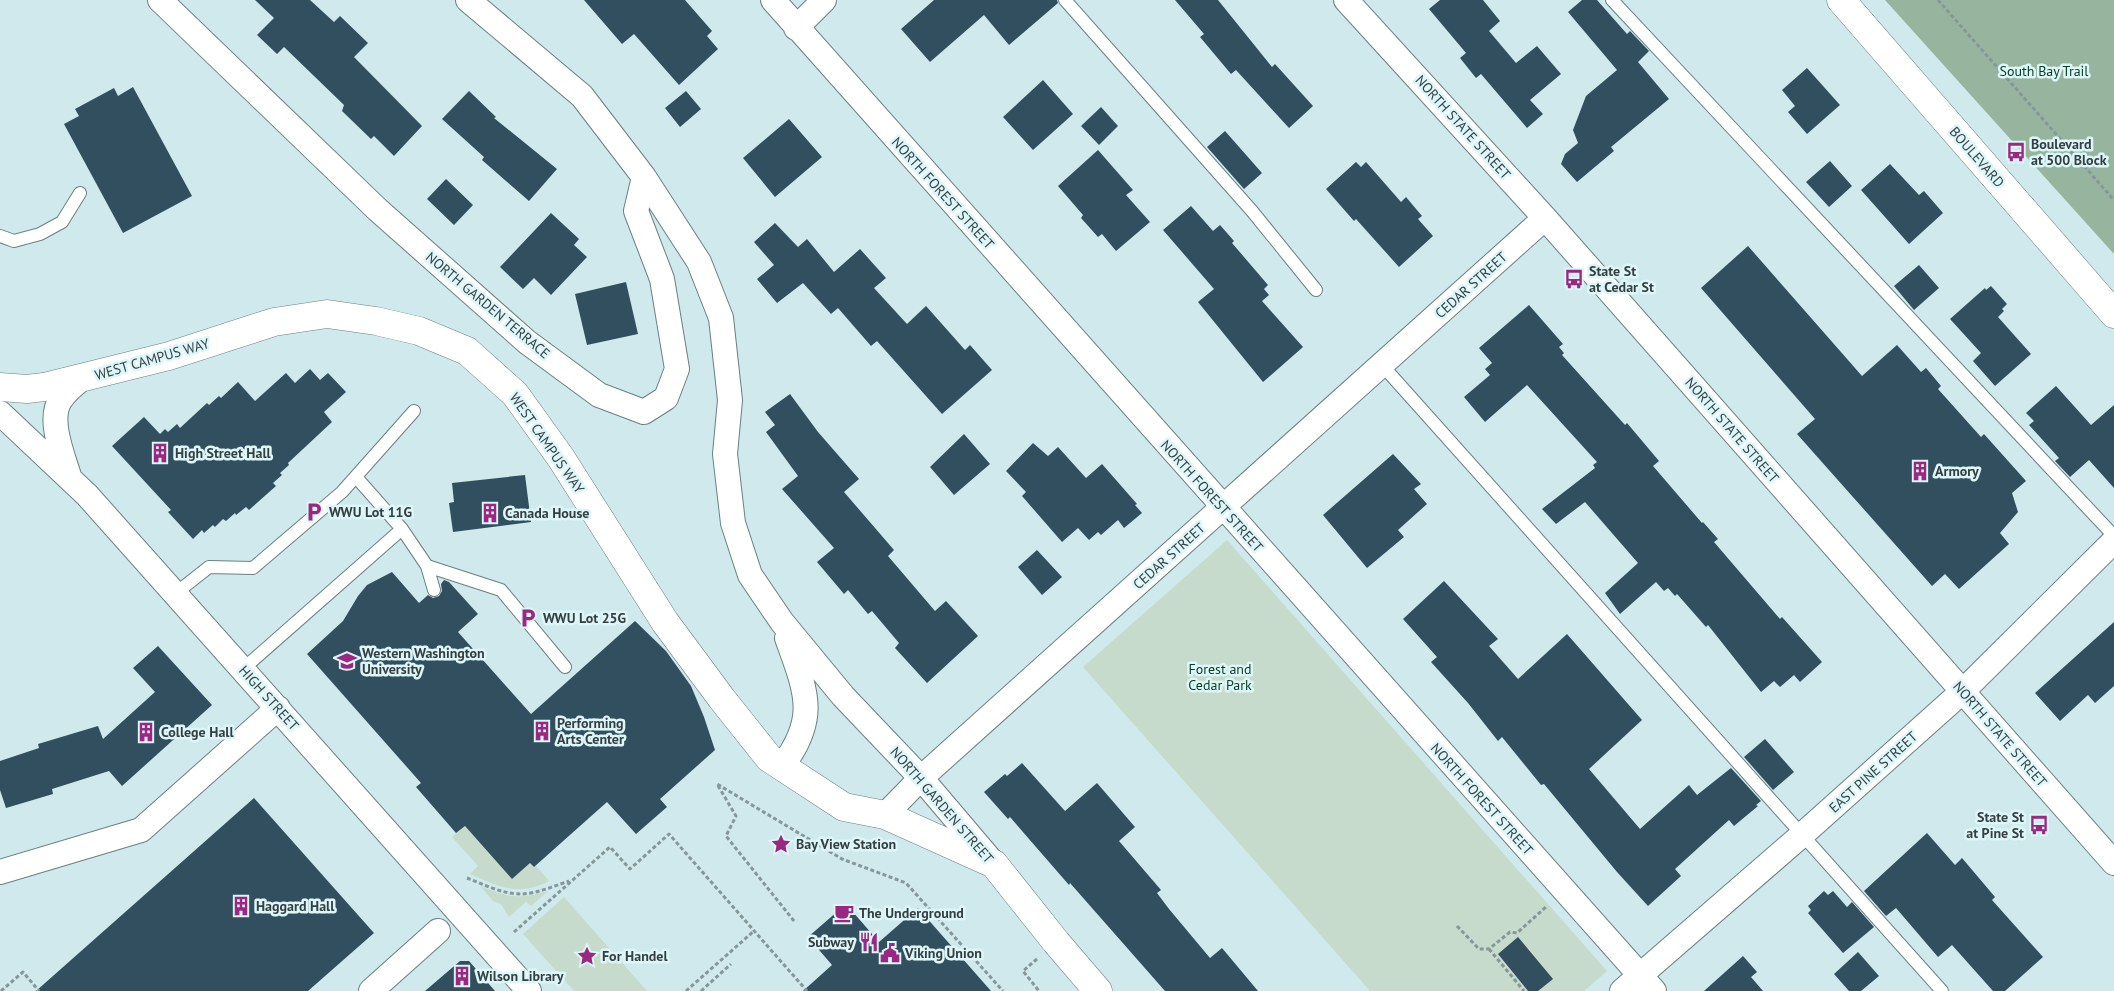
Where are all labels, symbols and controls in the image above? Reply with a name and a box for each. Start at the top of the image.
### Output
park label: South Bay Trail [2000,62,2088,80]
street label: NORTH STATE STREET [1411,71,1515,183]
street label: BOULEVARD [1946,123,2008,191]
street label: NORTH FOREST STREET [888,133,998,253]
place label: Boulevard at 500 Block [2031,135,2107,169]
bus stop icon: Boulevard at 500 Block [2005,141,2027,163]
street label: NORTH GARDEN TERRACE [422,248,554,362]
street label: CEDAR STREET [1431,248,1511,322]
place label: State St at Cedar St [1589,262,1654,296]
bus stop icon: State St at Cedar St [1563,268,1585,290]
street label: WEST CAMPUS WAY [93,334,212,384]
street label: NORTH STATE STREET [1681,373,1783,487]
street label: WEST CAMPUS WAY [506,389,588,497]
street label: NORTH FOREST STREET [1157,436,1267,556]
building icon: High Street Hall [149,442,171,464]
place label: High Street Hall [175,444,272,462]
building icon: Armory [1909,460,1931,482]
place label: Armory [1935,462,1979,480]
parking icon: WWU Lot 11G [303,501,325,523]
building icon: Canada House [479,502,501,524]
place label: WWU Lot 11G [329,503,412,521]
place label: Canada House [505,504,589,522]
street label: CEDAR STREET [1129,519,1209,593]
parking icon: WWU Lot 25G [517,607,539,629]
place label: WWU Lot 25G [543,609,626,627]
place label: Western Washington University [362,644,485,678]
school or university icon: Western Washington University [336,650,358,672]
park label: Forest and Cedar Park [1188,660,1252,694]
street label: HIGH STREET [235,662,303,734]
street label: NORTH STATE STREET [1949,677,2051,791]
place label: Performing Arts Center [557,714,624,748]
building icon: Performing Arts Center [531,720,553,742]
building icon: College Hall [135,721,157,743]
place label: College Hall [161,723,234,741]
street label: EAST PINE STREET [1825,727,1921,816]
street label: NORTH FOREST STREET [1427,739,1537,859]
street label: NORTH GARDEN STREET [886,743,998,867]
place label: State St at Pine St [1966,808,2024,842]
bus stop icon: State St at Pine St [2028,814,2050,836]
place icon: Bay View Station [770,833,792,855]
place label: Bay View Station [796,835,896,853]
building icon: Haggard Hall [230,895,252,917]
place label: Haggard Hall [256,897,335,915]
cafe icon: The Underground [833,902,855,924]
place label: The Underground [859,904,964,922]
restaurant icon: Subway [858,931,880,953]
place label: Subway [808,933,854,951]
public building icon: Viking Union [879,942,901,964]
place label: Viking Union [904,944,982,962]
place icon: For Handel [576,945,598,967]
place label: For Handel [602,947,668,965]
building icon: Wilson Library [451,965,473,987]
place label: Wilson Library [477,967,564,985]

